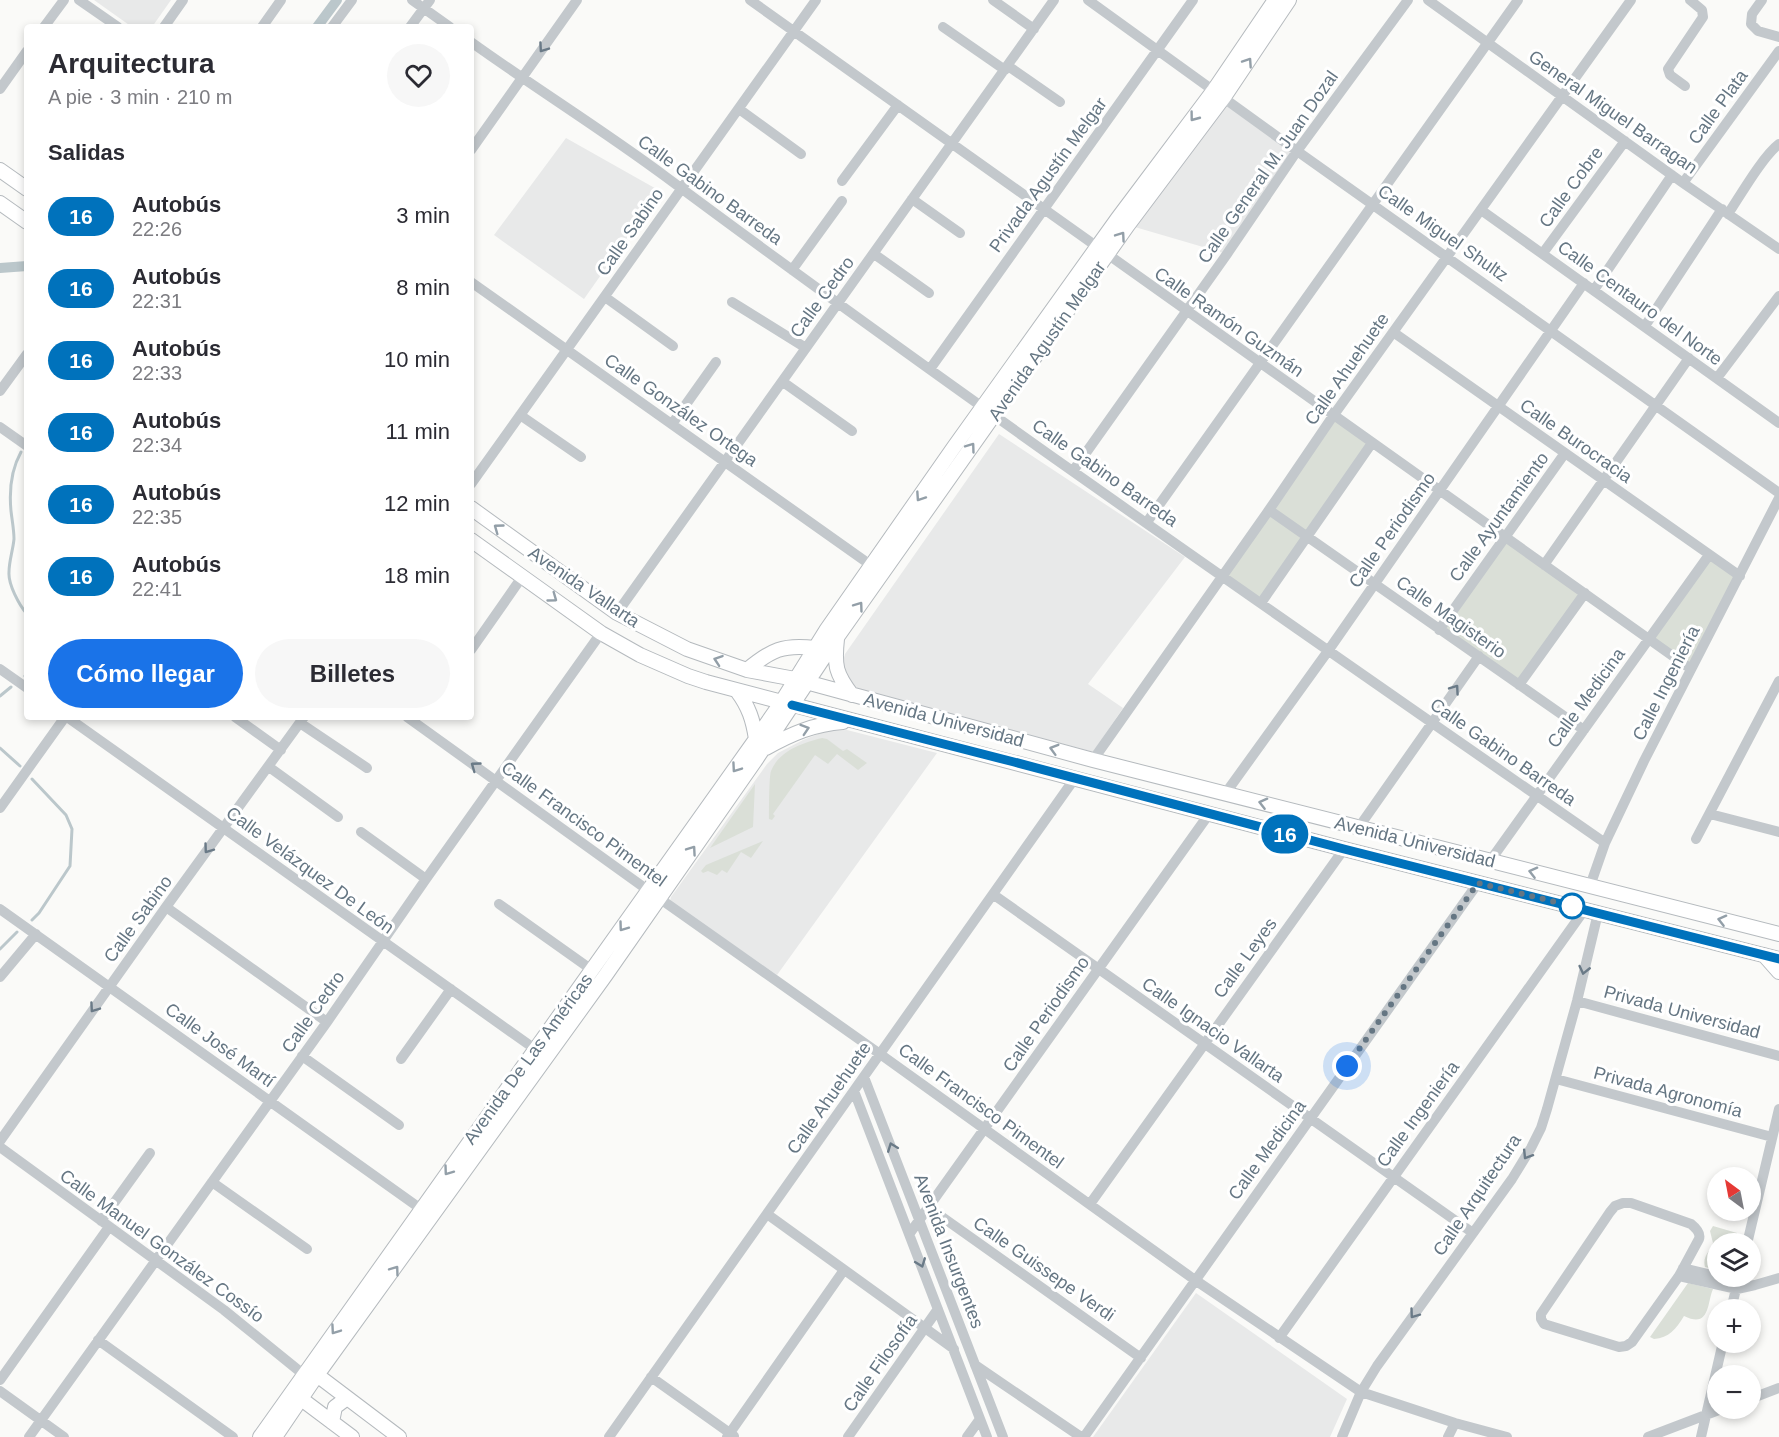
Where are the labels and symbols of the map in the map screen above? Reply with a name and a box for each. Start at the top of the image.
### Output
one-way arrow [539,41,550,52]
street label: General Miguel Barragan [1525,46,1701,178]
one-way arrow [1241,58,1252,69]
street label: Calle Plata [1684,65,1752,148]
street label: Calle General M. Juan Dozal [1194,67,1342,267]
street label: Privada Agustín Melgar [985,94,1111,256]
one-way arrow [1190,111,1201,122]
street label: Calle Gabino Barreda [634,131,787,250]
street label: Calle Cobre [1535,143,1607,231]
street label: Calle Miguel Shultz [1374,181,1512,285]
street label: Calle Sabino [593,184,667,280]
one-way arrow [1113,232,1124,243]
street label: Calle Centauro del Norte [1554,237,1726,369]
street label: Calle Cedro [786,253,858,341]
street label: Avenida Agustín Melgar [984,258,1110,424]
street label: Calle Ramón Guzmán [1151,263,1307,381]
street label: Calle Ahuehuete [1301,309,1393,429]
street label: Calle González Ortega [601,350,762,471]
street label: Calle Burocracia [1516,395,1637,488]
street label: Calle Gabino Barreda [1028,415,1182,531]
one-way arrow [964,442,975,453]
street label: Calle Ayuntamiento [1445,449,1553,585]
street label: Calle Periodismo [1345,469,1439,591]
one-way arrow [916,490,927,501]
one-way arrow [493,524,504,535]
street label: Avenida Vallarta [525,543,644,632]
street label: Calle Magisterio [1392,572,1510,662]
one-way arrow [546,591,557,602]
one-way arrow [852,601,863,612]
street label: Calle Ingeniería [1628,621,1704,744]
street label: Calle Medicina [1543,644,1629,752]
one-way arrow [713,654,724,667]
one-way arrow [1448,685,1459,696]
street label: Avenida Universidad [862,689,1026,751]
street label: Calle Gabino Barreda [1426,694,1580,810]
one-way arrow [799,724,810,736]
one-way arrow [1049,744,1060,756]
street label: Calle Francisco Pimentel [498,757,670,891]
one-way arrow [732,761,743,772]
one-way arrow [471,763,482,774]
one-way arrow [1258,798,1269,810]
street label: Calle Velázquez De León [222,803,398,937]
street label: Avenida Universidad [1333,812,1497,872]
line badge: 16 [1258,814,1312,854]
one-way arrow [204,843,215,854]
one-way arrow [685,846,696,857]
one-way arrow [1529,866,1539,879]
street label: Calle Sabino [100,872,176,966]
unlabelled marker [1559,893,1585,919]
street label: Calle Leyes [1209,914,1281,1002]
one-way arrow [1718,914,1728,927]
one-way arrow [619,921,630,932]
street label: Calle Periodismo [999,953,1093,1075]
one-way arrow [1579,964,1592,974]
street label: Calle Cedro [278,967,348,1057]
street label: Avenida De Las Américas [459,970,597,1148]
street label: Calle Ignacio Vallarta [1138,973,1289,1087]
street label: Privada Universidad [1602,981,1762,1043]
street label: Calle José Martí [162,999,278,1091]
one-way arrow [90,1001,101,1012]
street label: Calle Ahuehuete [783,1038,875,1158]
street label: Calle Francisco Pimentel [895,1039,1067,1173]
your location [1332,1051,1362,1081]
street label: Calle Ingeniería [1373,1056,1464,1171]
street label: Privada Agronomía [1591,1063,1745,1122]
street label: Calle Medicina [1224,1096,1310,1204]
street label: Calle Arquitectura [1429,1130,1526,1259]
one-way arrow [886,1142,899,1153]
one-way arrow [1522,1149,1534,1159]
one-way arrow [444,1164,455,1175]
street label: Calle Manuel González Cossío [56,1165,268,1327]
north arrow [1707,1167,1761,1221]
street label: Avenida Insurgentes [910,1171,988,1331]
street label: Calle Guissepe Verdi [969,1213,1119,1325]
one-way arrow [914,1257,926,1268]
one-way arrow [387,1265,398,1276]
one-way arrow [1410,1307,1421,1318]
street label: Calle Filosofía [839,1310,921,1415]
one-way arrow [331,1323,342,1334]

